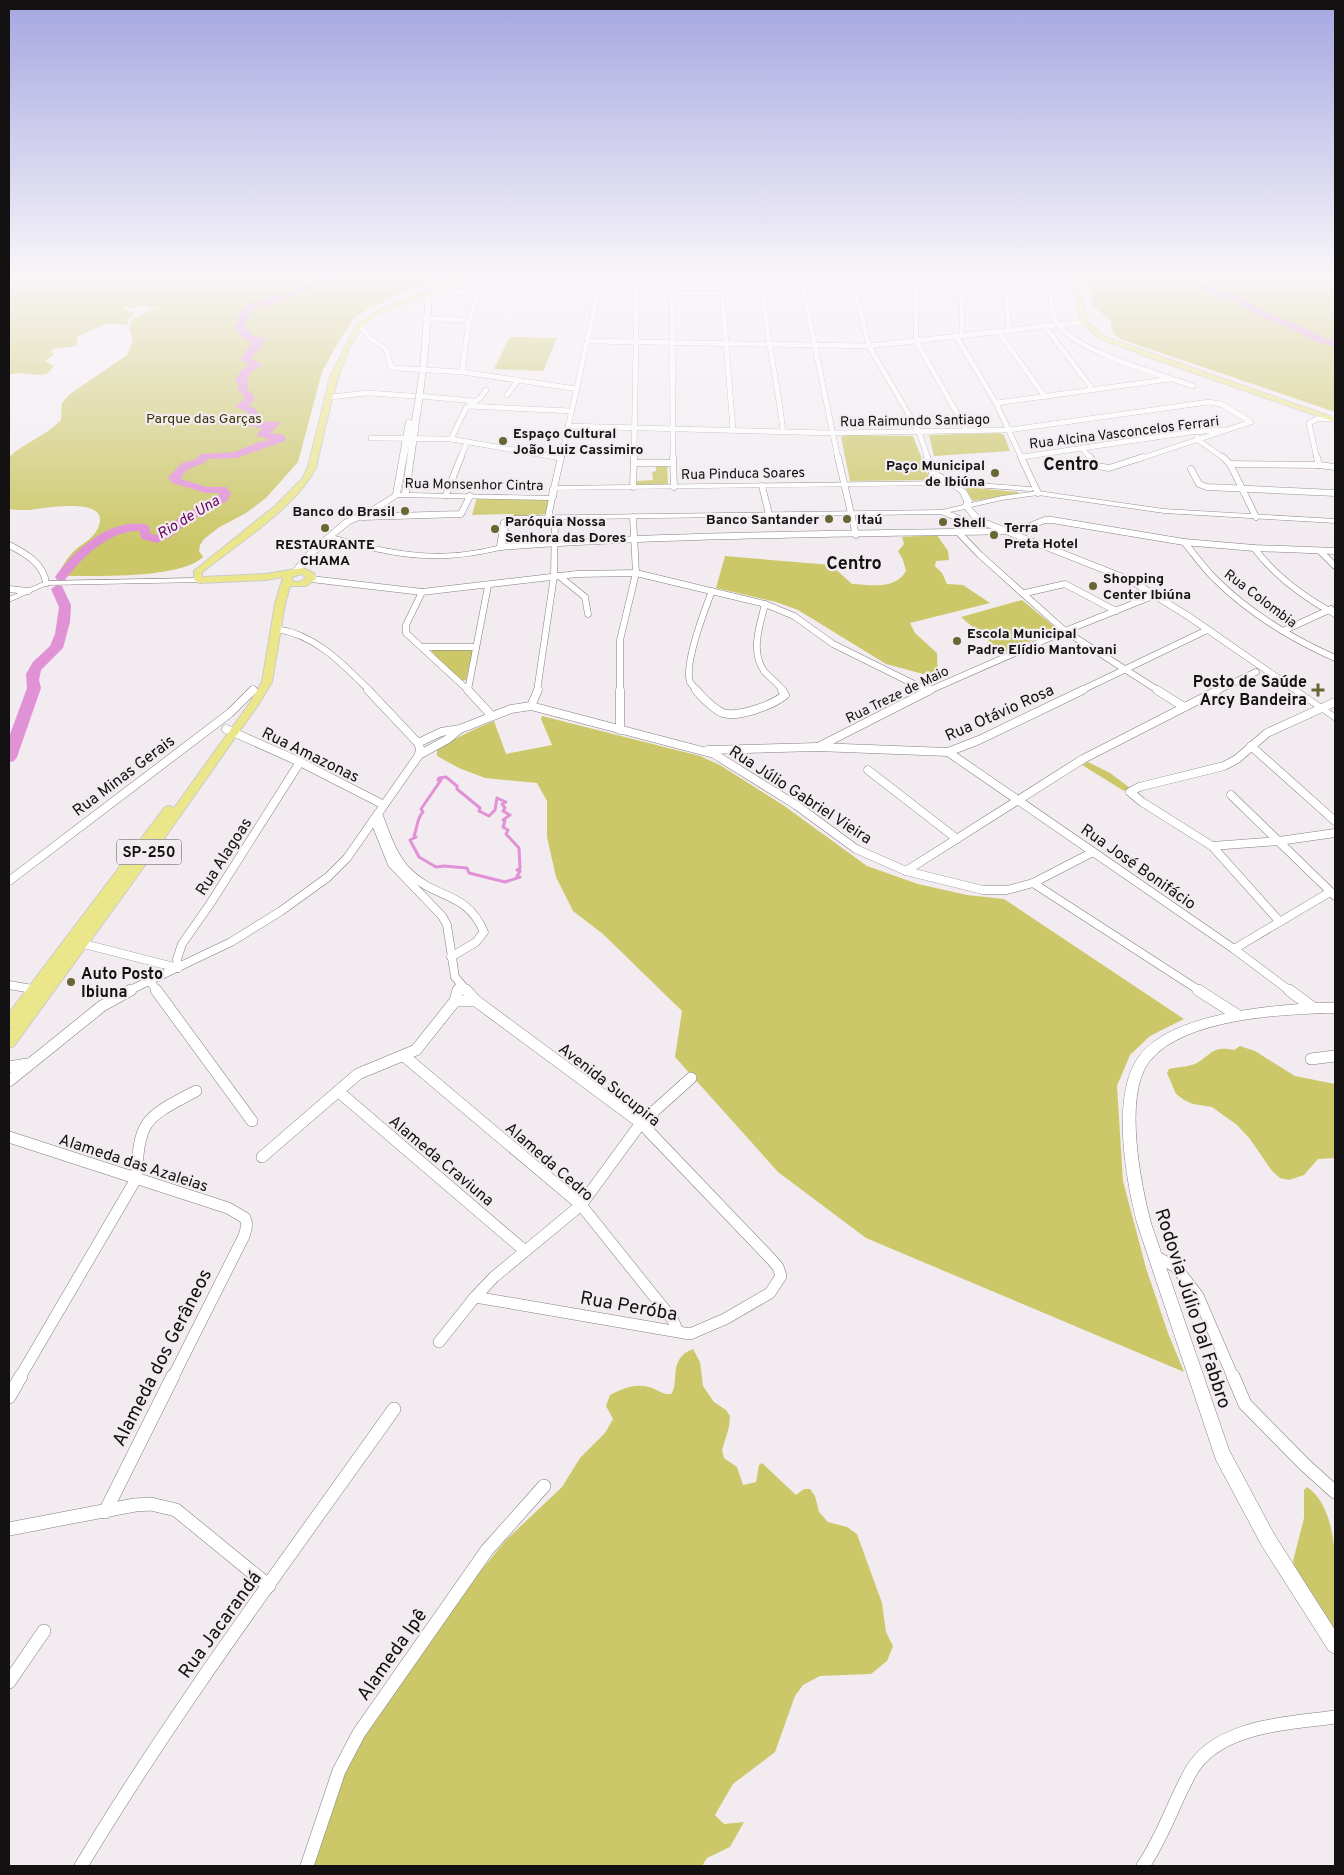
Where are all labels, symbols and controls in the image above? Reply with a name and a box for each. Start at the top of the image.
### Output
park label: Parque das Garças [146,411,262,428]
street label: Rua Raimundo Santiago [840,412,990,431]
street label: Rua Alcina Vasconcelos Ferrari [1028,413,1220,454]
place label: Espaço Cultural João Luiz Cassimiro [513,426,643,459]
marker: Espaço Cultural João Luiz Cassimiro [497,435,509,447]
district label: Centro [1043,454,1099,477]
place label: Paço Municipal de Ibiúna [886,458,985,491]
street label: Rua Pinduca Soares [681,465,805,484]
marker: Paço Municipal de Ibiúna [989,467,1001,479]
street label: Rua Monsenhor Cintra [404,476,543,495]
water label: Rio de Una [154,492,224,544]
place label: Banco do Brasil [292,504,395,521]
marker: Banco do Brasil [399,505,411,517]
place label: Banco Santander [706,512,819,529]
place label: Itaú [857,512,883,529]
marker: Banco Santander [823,513,835,525]
marker: Itaú [841,513,853,525]
place label: Paróquia Nossa Senhora das Dores [505,514,627,547]
place label: Shell [953,515,986,532]
marker: Shell [937,516,949,528]
place label: Terra Preta Hotel [1004,520,1078,553]
marker: RESTAURANTE CHAMA [319,522,331,534]
marker: Paróquia Nossa Senhora das Dores [489,523,501,535]
marker: Terra Preta Hotel [988,529,1000,541]
place label: RESTAURANTE CHAMA [275,537,375,570]
district label: Centro [826,553,882,576]
street label: Rua Colombia [1220,566,1300,632]
place label: Shopping Center Ibiúna [1103,571,1191,604]
marker: Shopping Center Ibiúna [1087,580,1099,592]
place label: Escola Municipal Padre Elídio Mantovani [967,626,1117,659]
marker: Escola Municipal Padre Elídio Mantovani [951,635,963,647]
street label: Rua Treze de Maio [843,663,952,728]
place label: Posto de Saúde Arcy Bandeira [1193,673,1307,711]
street label: Rua Otávio Rosa [942,681,1057,747]
marker: Posto de Saúde Arcy Bandeira [1311,683,1325,697]
street label: Rua Amazonas [258,724,362,788]
street label: Rua Minas Gerais [69,732,179,822]
street label: Rua Júlio Gabriel Vieira [725,742,875,849]
street label: Rua Alagoas [192,814,257,900]
street label: Rua José Bonifácio [1076,820,1199,915]
road number: SP-250 [116,840,182,864]
place label: Auto Posto Ibiuna [81,965,163,1003]
marker: Auto Posto Ibiuna [65,976,77,988]
street label: Avenida Sucupira [554,1039,664,1132]
street label: Alameda Craviuna [384,1112,497,1211]
street label: Alameda Cedro [500,1119,597,1206]
street label: Alameda das Azaleias [56,1130,211,1197]
street label: Rodovia Júlio Dal Fabbro [1148,1205,1236,1412]
street label: Alameda dos Gerâneos [108,1265,218,1451]
street label: Rua Peróba [578,1287,679,1327]
street label: Rua Jacarandá [174,1567,268,1684]
street label: Alameda Ipê [352,1605,433,1706]

